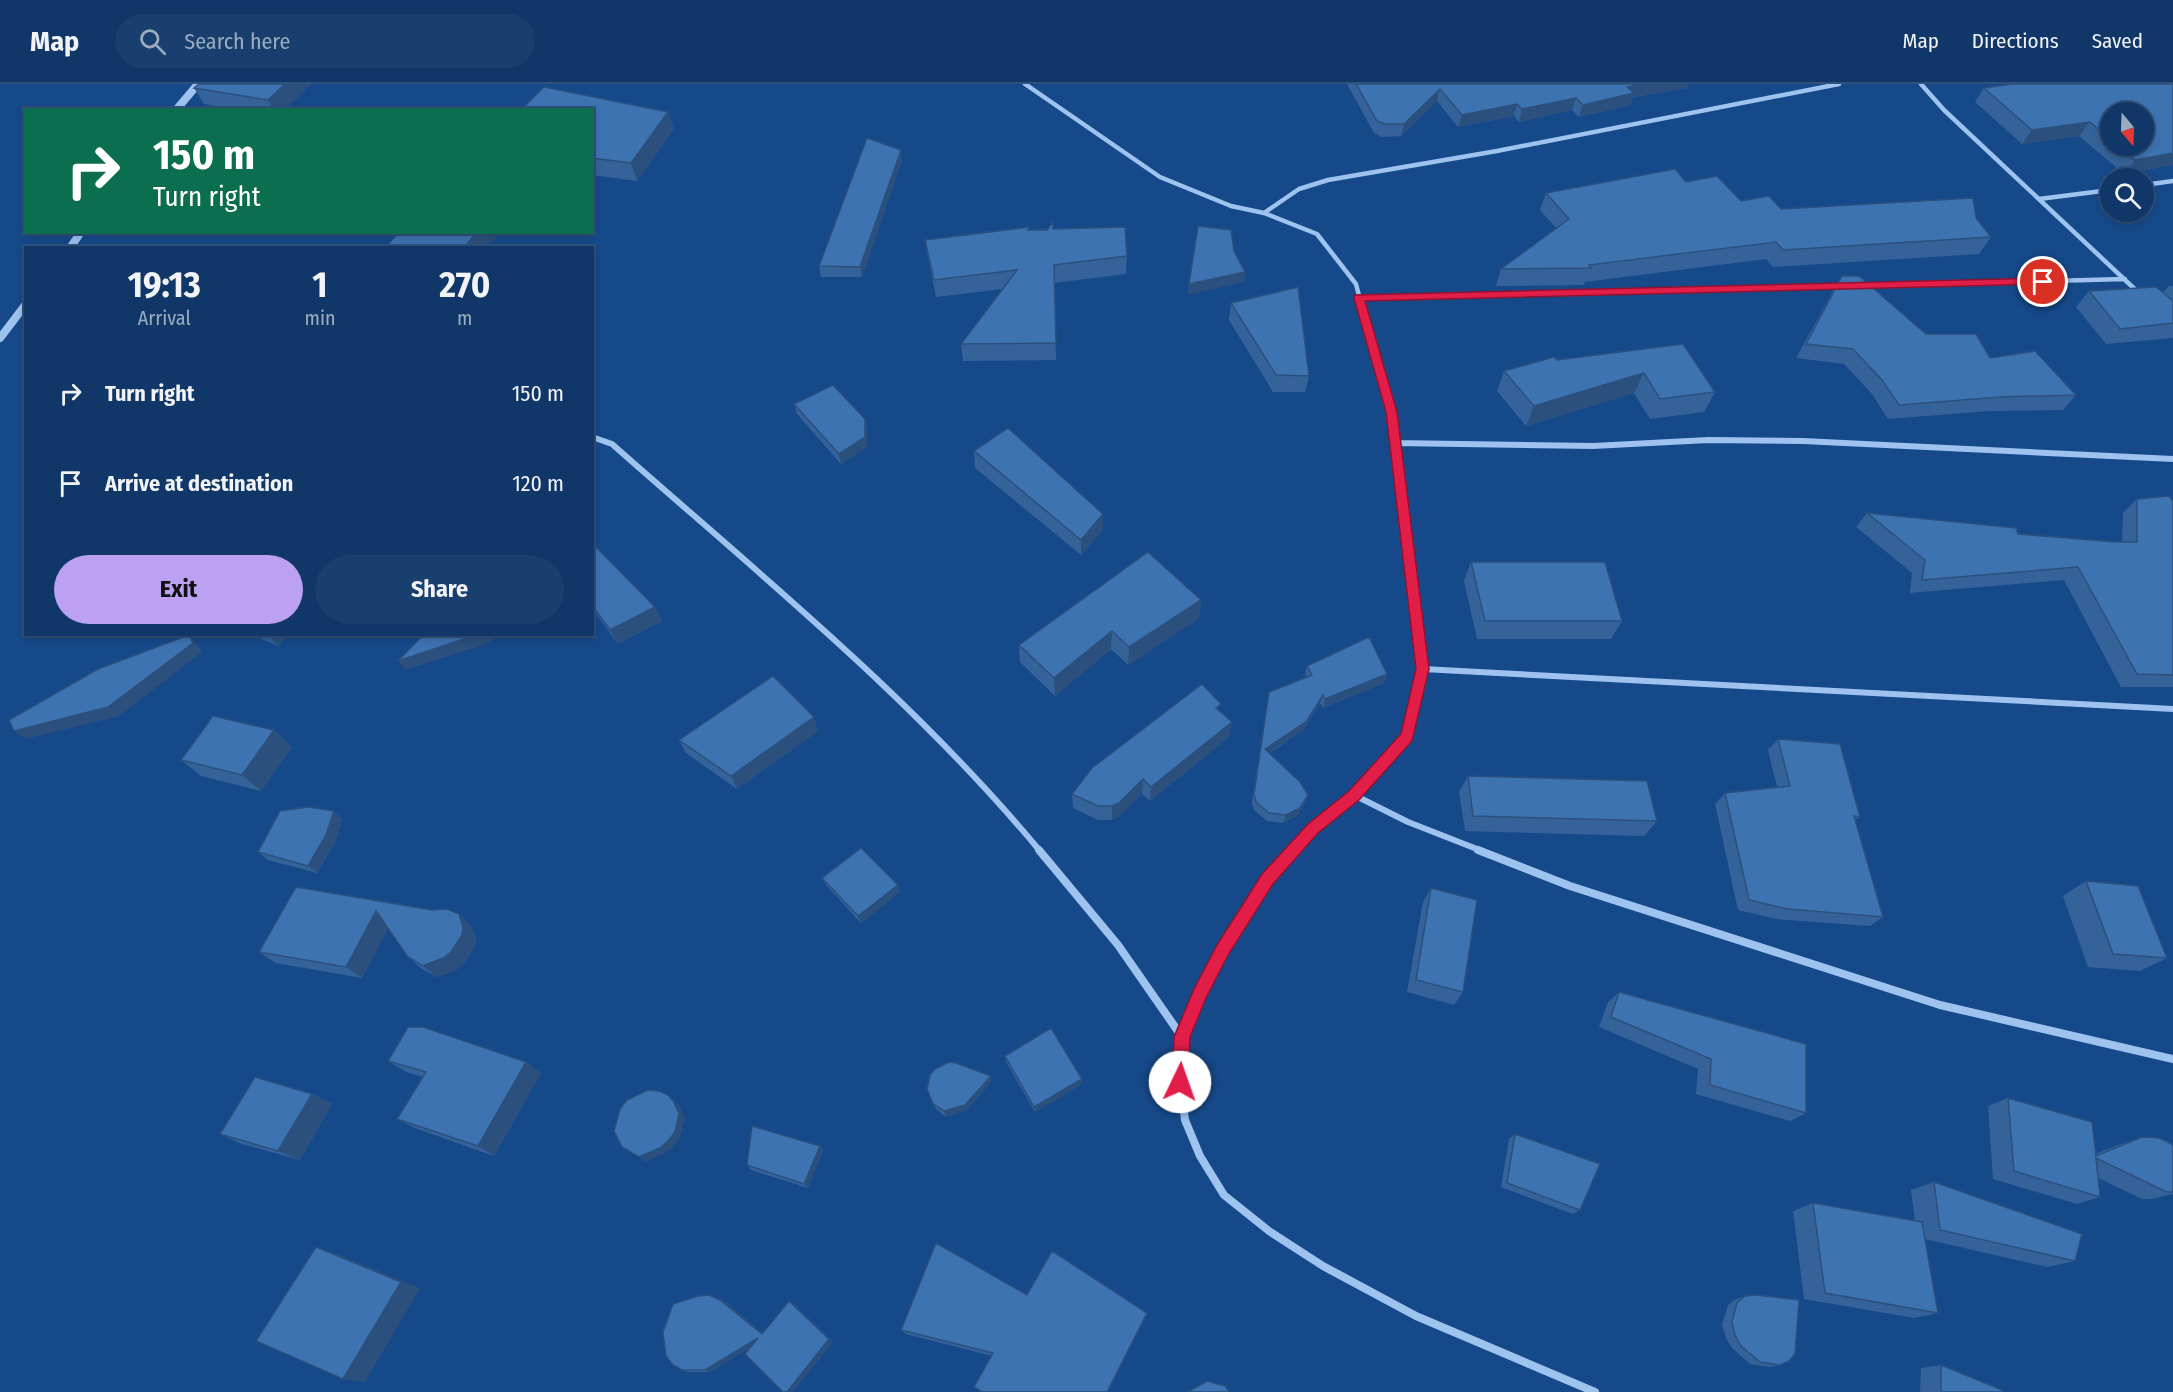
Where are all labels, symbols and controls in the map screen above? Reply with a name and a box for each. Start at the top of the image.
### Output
search box [115,14,535,68]
text: Map [30,25,79,58]
icon: search [136,25,169,58]
text: Search here [184,28,290,55]
text: Map [1902,28,1939,54]
text: Directions [1972,28,2059,54]
text: Saved [2092,28,2143,54]
north arrow [2100,102,2154,156]
map controls [2100,102,2154,222]
text: 150 m [153,130,255,180]
icon: right [54,132,132,210]
button: search [2100,168,2154,222]
text: Turn right [153,181,261,213]
pin [2017,256,2068,307]
text: 19:13 [128,263,201,307]
text: 1 [312,263,328,307]
text: 270 [439,263,490,307]
icon: arrive [2026,265,2059,298]
text: Arrival [138,306,191,330]
text: min [305,306,335,330]
text: m [457,306,472,330]
icon: right [54,377,87,410]
text: Turn right [105,380,194,407]
text: 150 m [512,380,564,407]
icon: arrive [54,467,87,500]
text: Arrive at destination [105,470,293,497]
text: 120 m [512,470,564,497]
button: Exit [54,555,303,624]
button: Share [315,555,564,624]
position arrow [1148,1050,1212,1114]

